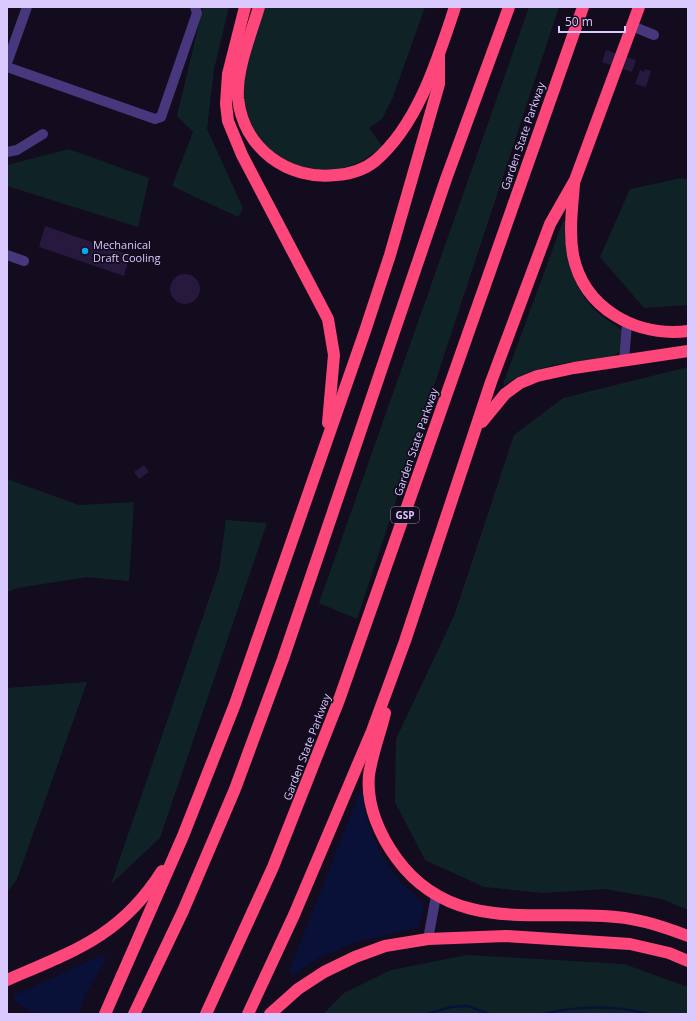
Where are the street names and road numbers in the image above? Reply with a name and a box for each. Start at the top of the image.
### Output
street label: Garden State Parkway [497,79,548,192]
street label: Garden State Parkway [390,385,441,498]
road number: GSP [391,507,419,523]
street label: Garden State Parkway [279,691,334,802]

